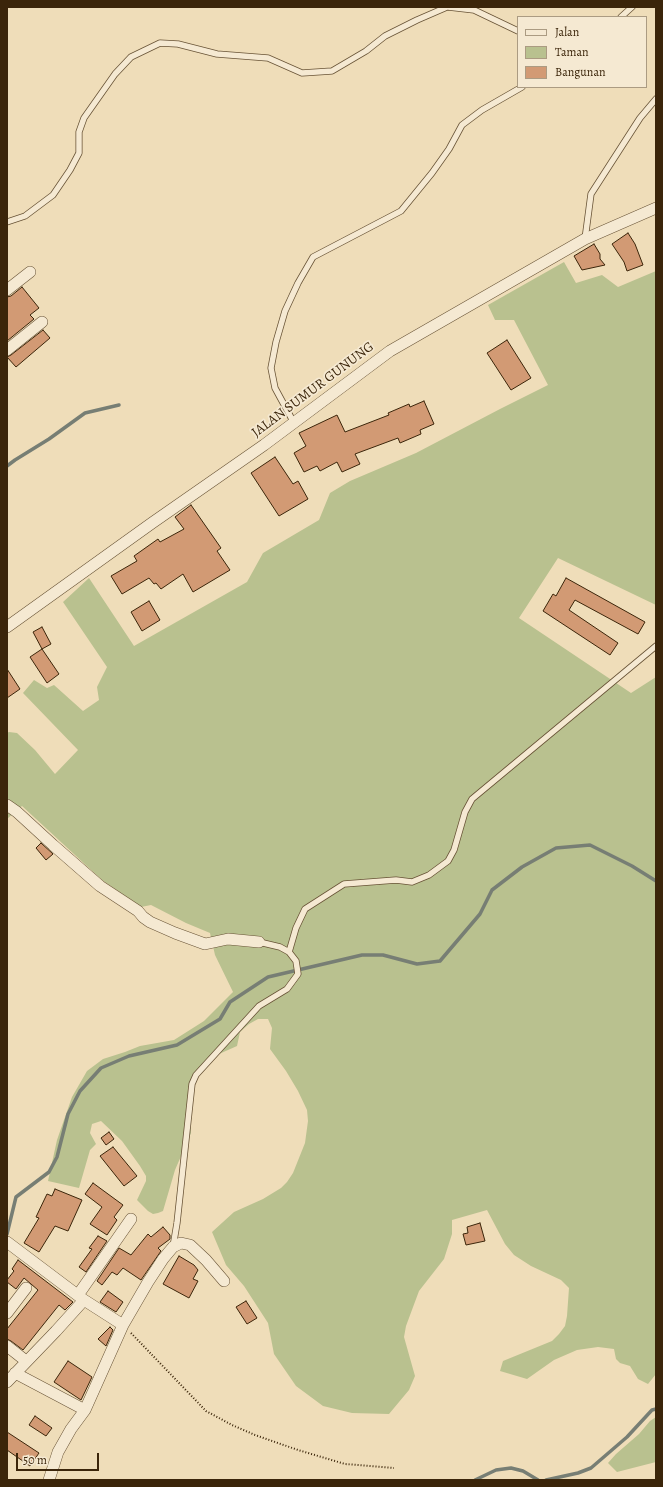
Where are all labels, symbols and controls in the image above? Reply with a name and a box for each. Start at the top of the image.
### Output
legend [517,16,647,88]
text: Jalan [555,24,579,40]
text: Taman [555,44,589,60]
text: Bangunan [555,64,606,80]
street label: JALAN SUMUR GUNUNG [249,339,377,441]
scale bar [18,1445,101,1471]
text: 50 m [23,1452,47,1468]

